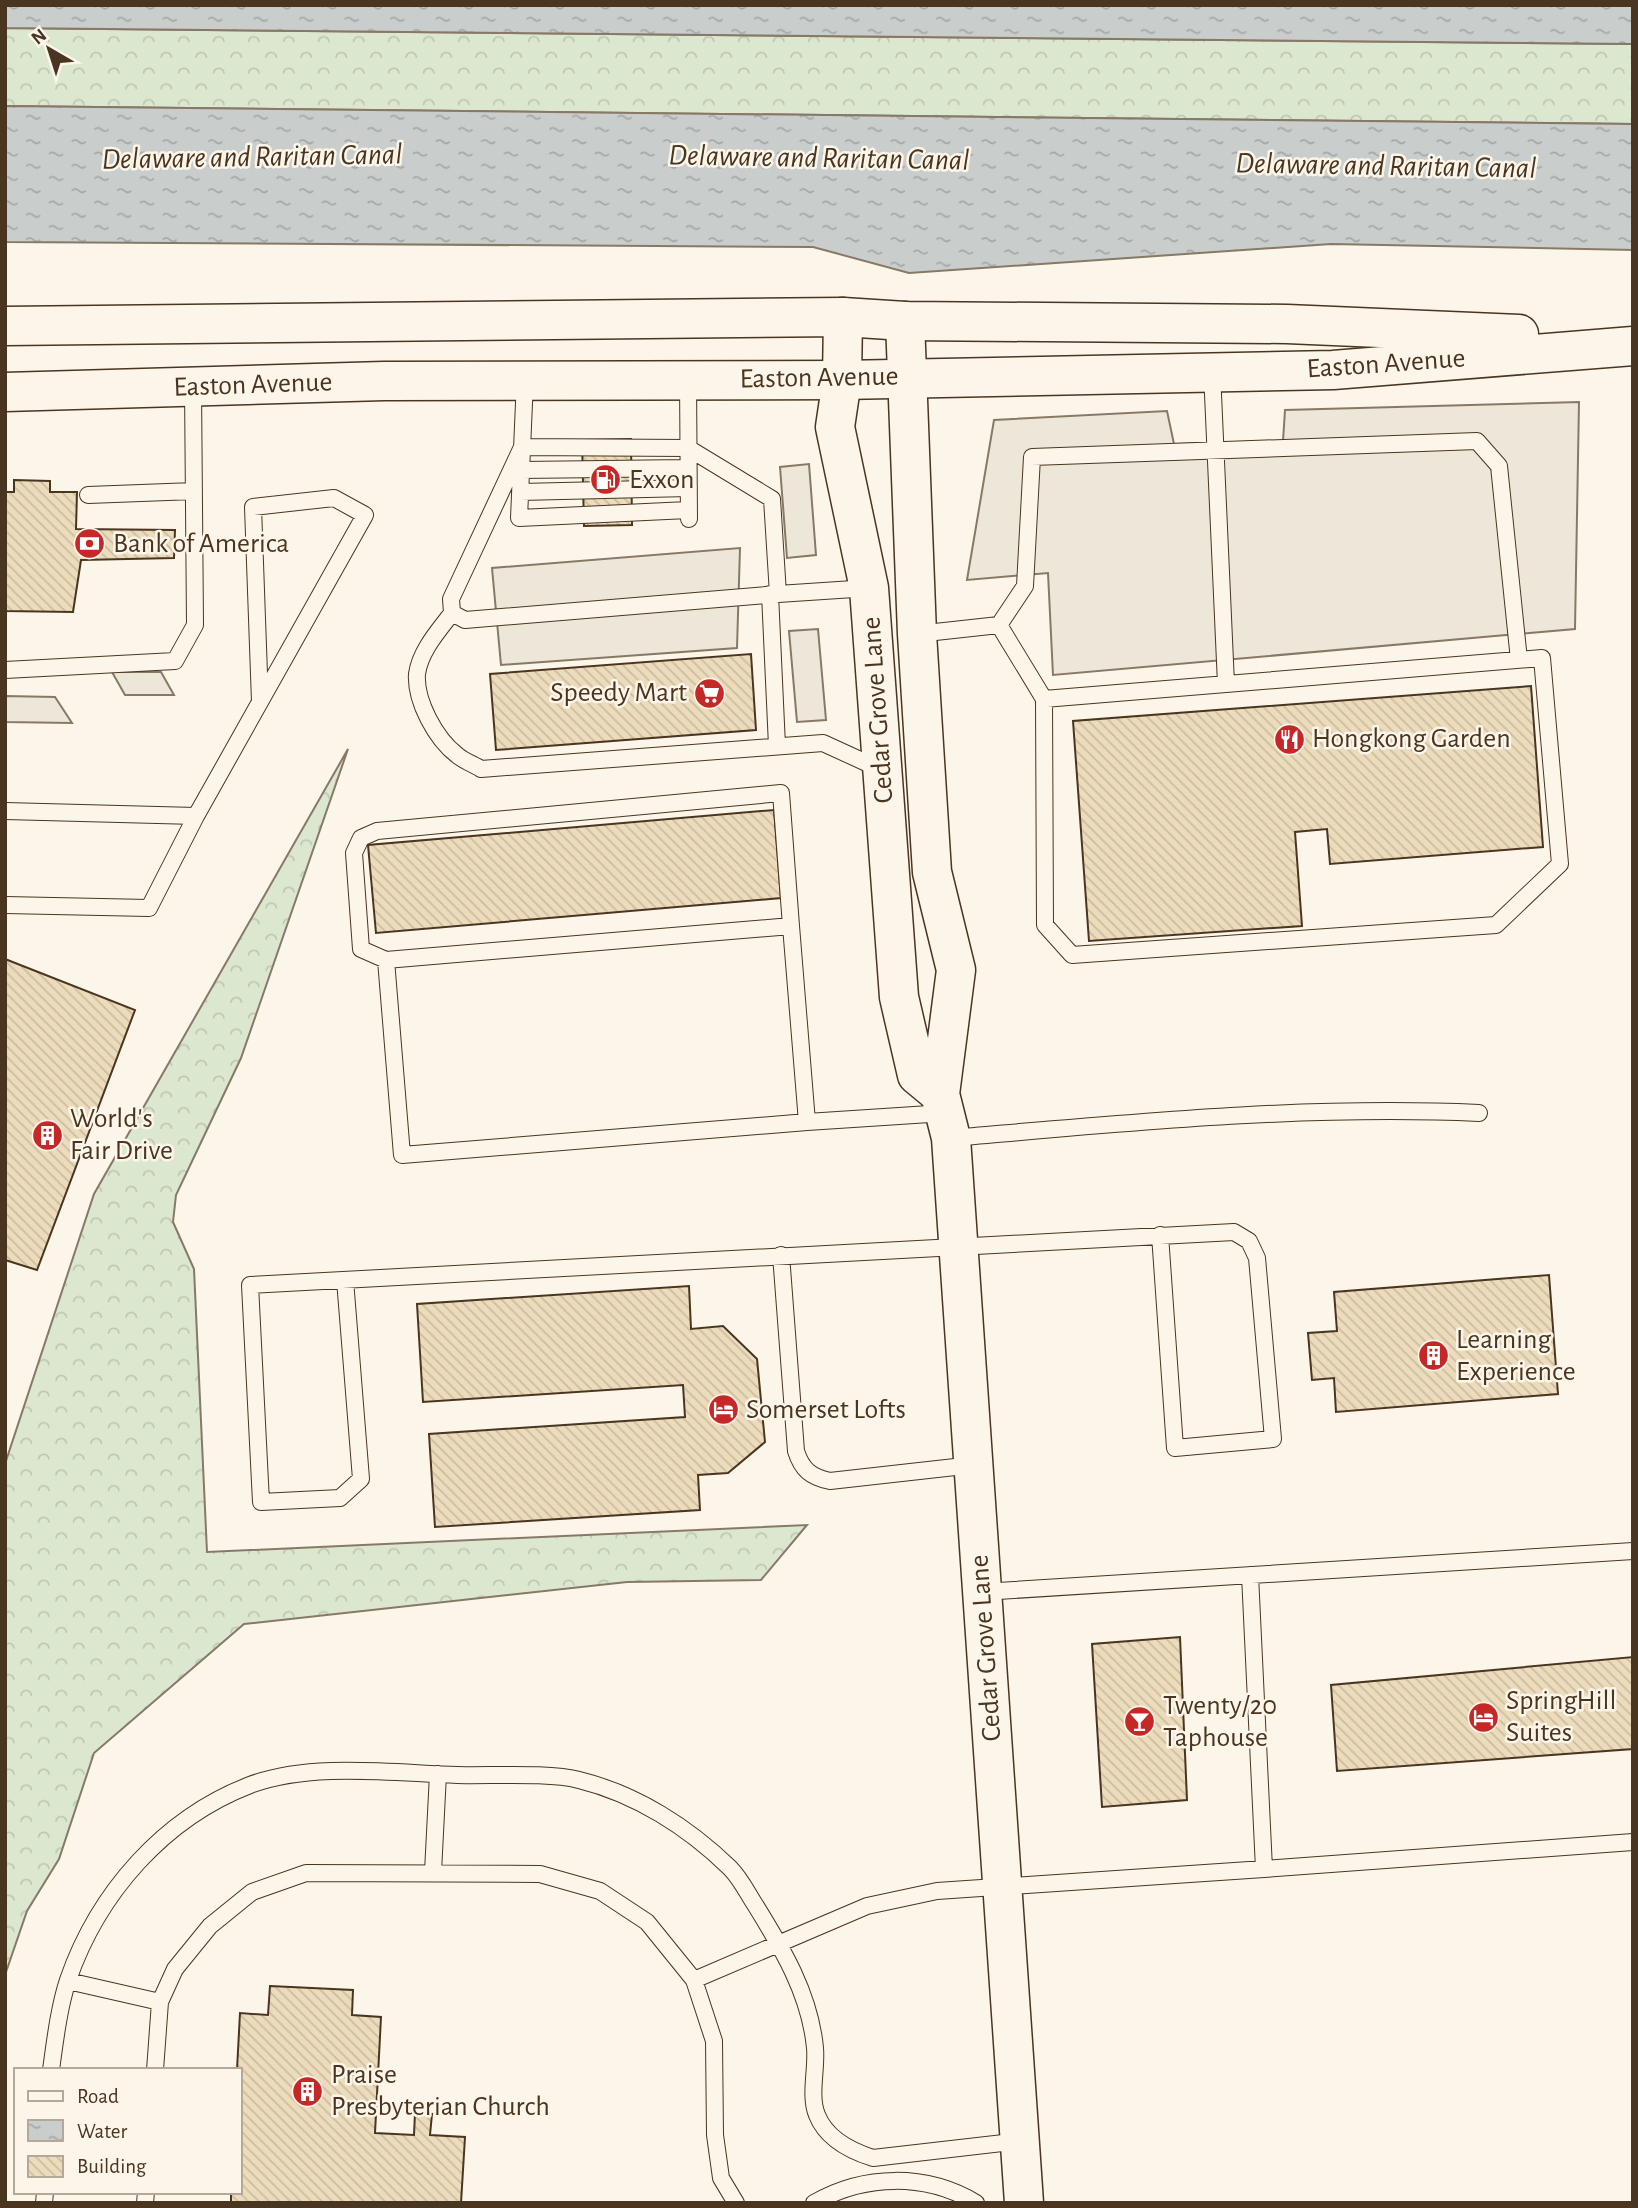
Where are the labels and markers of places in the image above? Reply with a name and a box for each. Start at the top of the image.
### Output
fuel station icon: Exxon [589,463,623,497]
place label: Exxon [629,466,694,494]
bank icon: Bank of America [73,527,107,561]
place label: Bank of America [113,530,289,558]
supermarket icon: Speedy Mart [693,676,727,710]
place label: Speedy Mart [550,679,687,707]
restaurant icon: Hongkong Garden [1272,722,1306,756]
place label: Hongkong Garden [1312,725,1511,753]
place label: World's Fair Drive [70,1105,173,1165]
building icon: World's Fair Drive [30,1118,64,1152]
place label: Learning Experience [1456,1326,1576,1386]
building icon: Learning Experience [1416,1339,1450,1373]
hotel icon: Somerset Lofts [706,1393,740,1427]
place label: Somerset Lofts [746,1396,906,1424]
place label: SpringHill Suites [1506,1687,1616,1747]
place label: Twenty/20 Taphouse [1163,1692,1277,1752]
hotel icon: SpringHill Suites [1466,1700,1500,1734]
bar icon: Twenty/20 Taphouse [1123,1705,1157,1739]
place label: Praise Presbyterian Church [331,2061,550,2121]
building icon: Praise Presbyterian Church [291,2074,325,2108]

